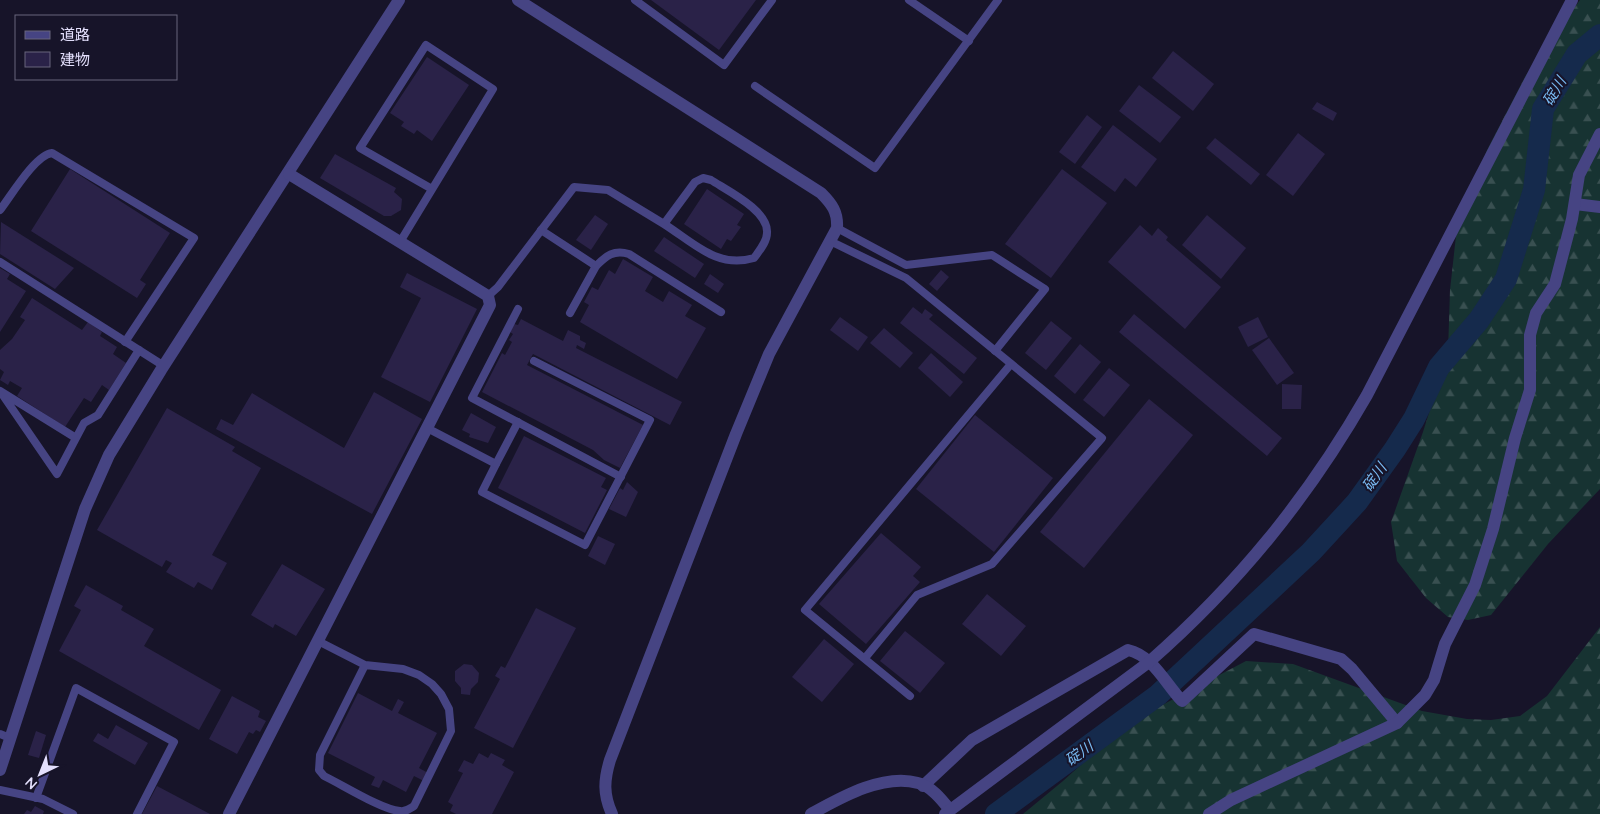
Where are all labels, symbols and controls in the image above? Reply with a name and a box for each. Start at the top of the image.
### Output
legend [15,15,178,80]
text: 道路 [60,25,90,44]
text: 建物 [60,50,90,69]
water label: 碇川 [1538,72,1571,109]
water label: 碇川 [1358,458,1392,495]
water label: 碇川 [1061,735,1098,770]
north arrow [15,749,65,799]
text: N [21,773,41,794]

